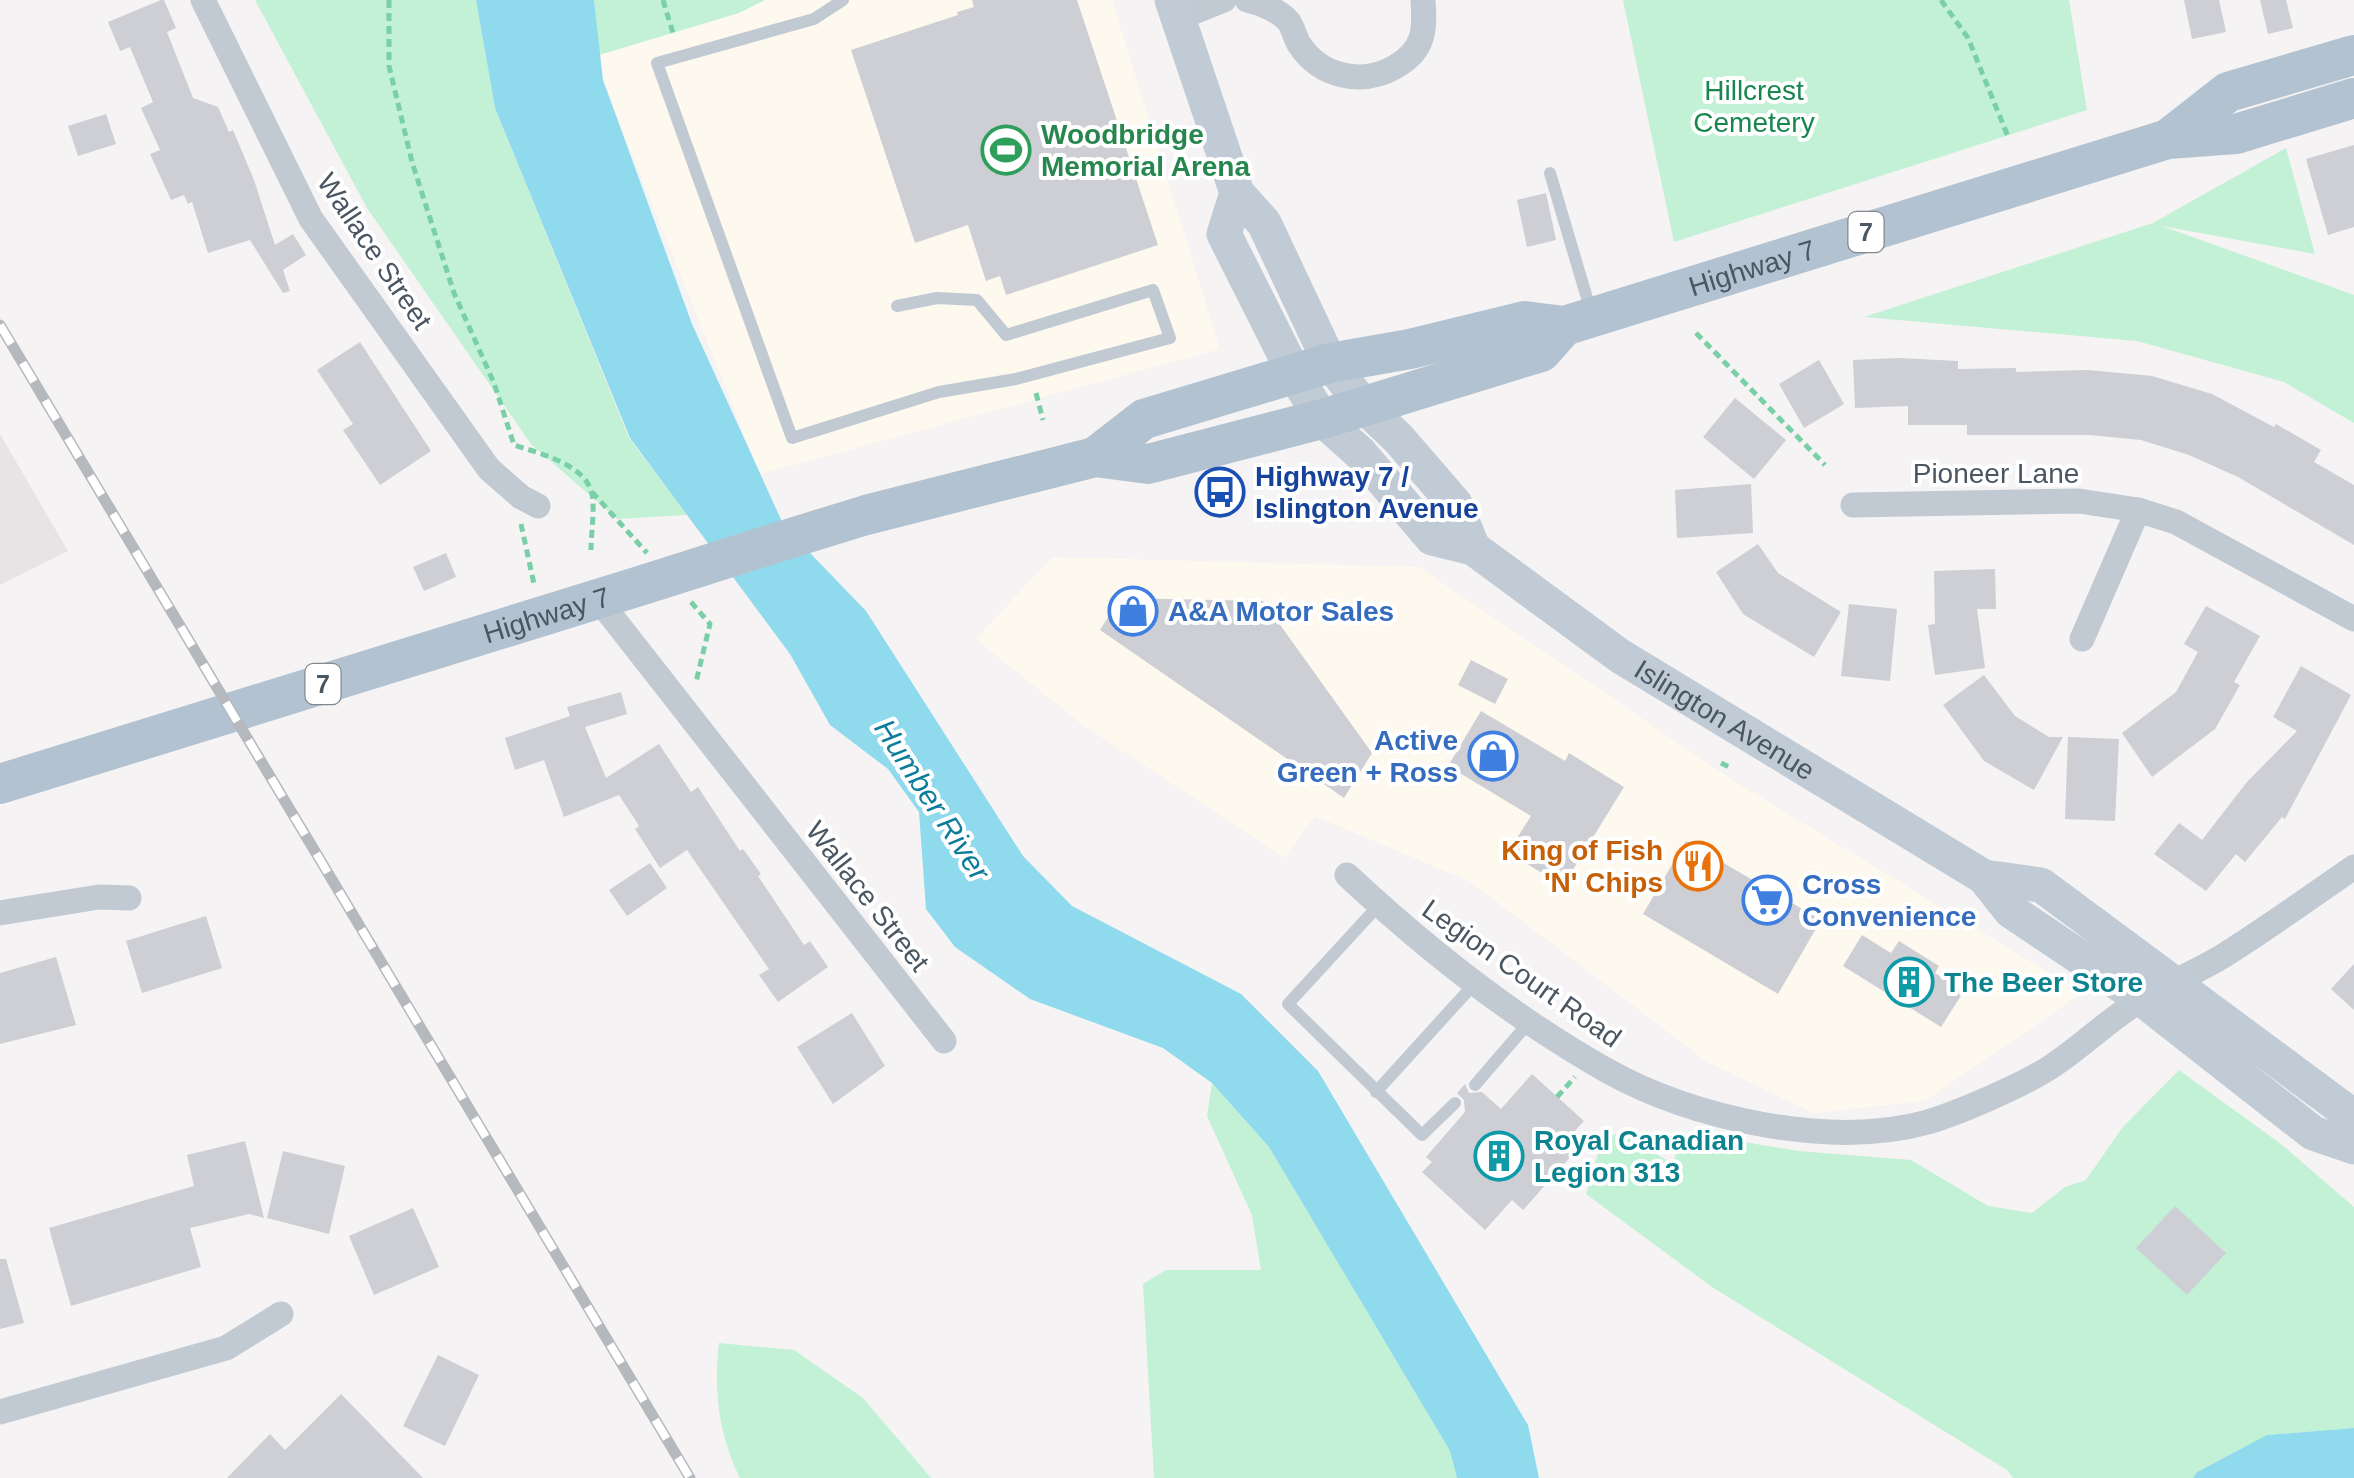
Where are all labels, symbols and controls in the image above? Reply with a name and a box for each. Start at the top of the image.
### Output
park label: Hillcrest Cemetery [1693,75,1815,138]
place label: Woodbridge Memorial Arena [1041,119,1250,182]
sports icon: Woodbridge Memorial Arena [980,124,1032,176]
street label: Wallace Street [311,168,438,335]
road number: 7 [1848,212,1884,252]
street label: Highway 7 [1685,234,1819,302]
street label: Pioneer Lane [1913,458,2079,489]
place label: Highway 7 / Islington Avenue [1255,461,1479,524]
bus stop icon: Highway 7 / Islington Avenue [1194,466,1246,518]
street label: Highway 7 [480,581,614,649]
shop icon: A&A Motor Sales [1107,585,1159,637]
place label: A&A Motor Sales [1168,596,1394,627]
street label: Islington Avenue [1629,654,1820,786]
road number: 7 [306,664,340,704]
water label: Humber River [868,713,997,887]
place label: Active Green + Ross [1277,725,1458,788]
shop icon: Active Green + Ross [1467,730,1519,782]
street label: Wallace Street [800,815,936,977]
place label: King of Fish 'N' Chips [1501,835,1663,898]
restaurant icon: King of Fish 'N' Chips [1672,840,1724,892]
place label: Cross Convenience [1802,869,1976,932]
supermarket icon: Cross Convenience [1741,874,1793,926]
street label: Legion Court Road [1417,893,1627,1054]
building icon: The Beer Store [1883,956,1935,1008]
place label: The Beer Store [1944,967,2143,998]
place label: Royal Canadian Legion 313 [1534,1125,1744,1188]
building icon: Royal Canadian Legion 313 [1473,1130,1525,1182]

